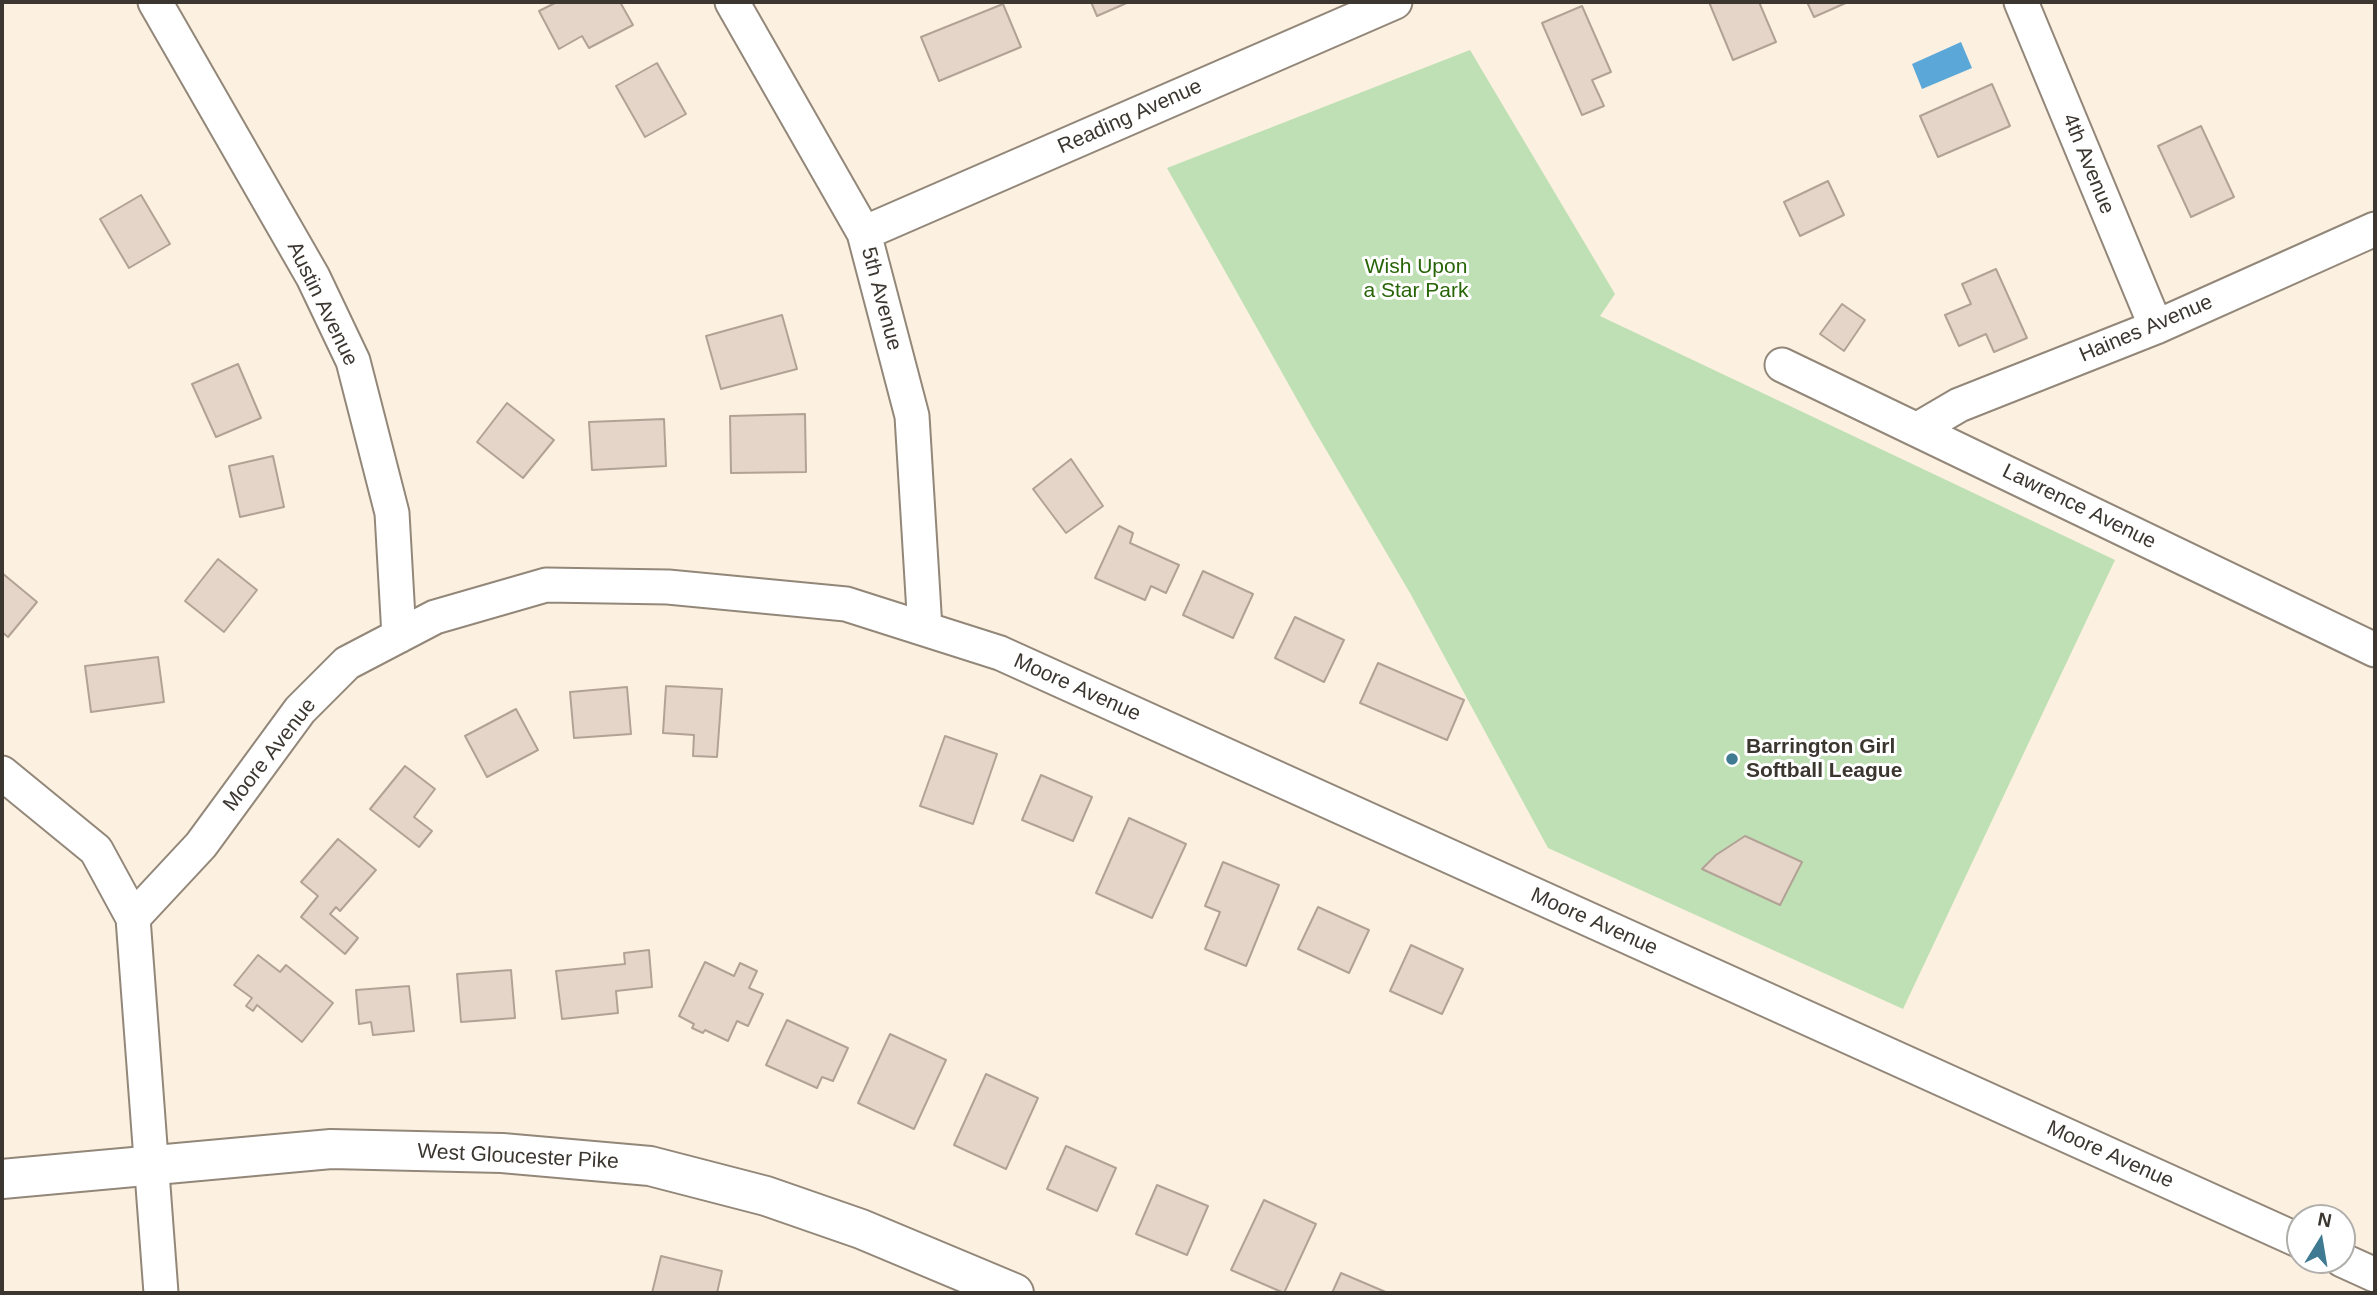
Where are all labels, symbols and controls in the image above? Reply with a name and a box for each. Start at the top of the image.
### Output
street label: Reading Avenue [1054,74,1206,160]
street label: 4th Avenue [2056,110,2120,218]
street label: Austin Avenue [281,238,363,370]
street label: 5th Avenue [855,245,907,353]
park label: Wish Upon a Star Park [1363,254,1469,304]
street label: Haines Avenue [2076,290,2216,368]
street label: Lawrence Avenue [1998,459,2160,555]
street label: Moore Avenue [1010,649,1144,727]
street label: Moore Avenue [218,694,322,816]
place label: Barrington Girl Softball League [1746,734,1902,784]
marker: Barrington Girl Softball League [1724,751,1740,767]
street label: Moore Avenue [1527,883,1661,961]
street label: Moore Avenue [2043,1116,2177,1194]
street label: West Gloucester Pike [417,1139,619,1175]
north arrow [2286,1204,2356,1274]
text: N [2316,1208,2333,1231]

